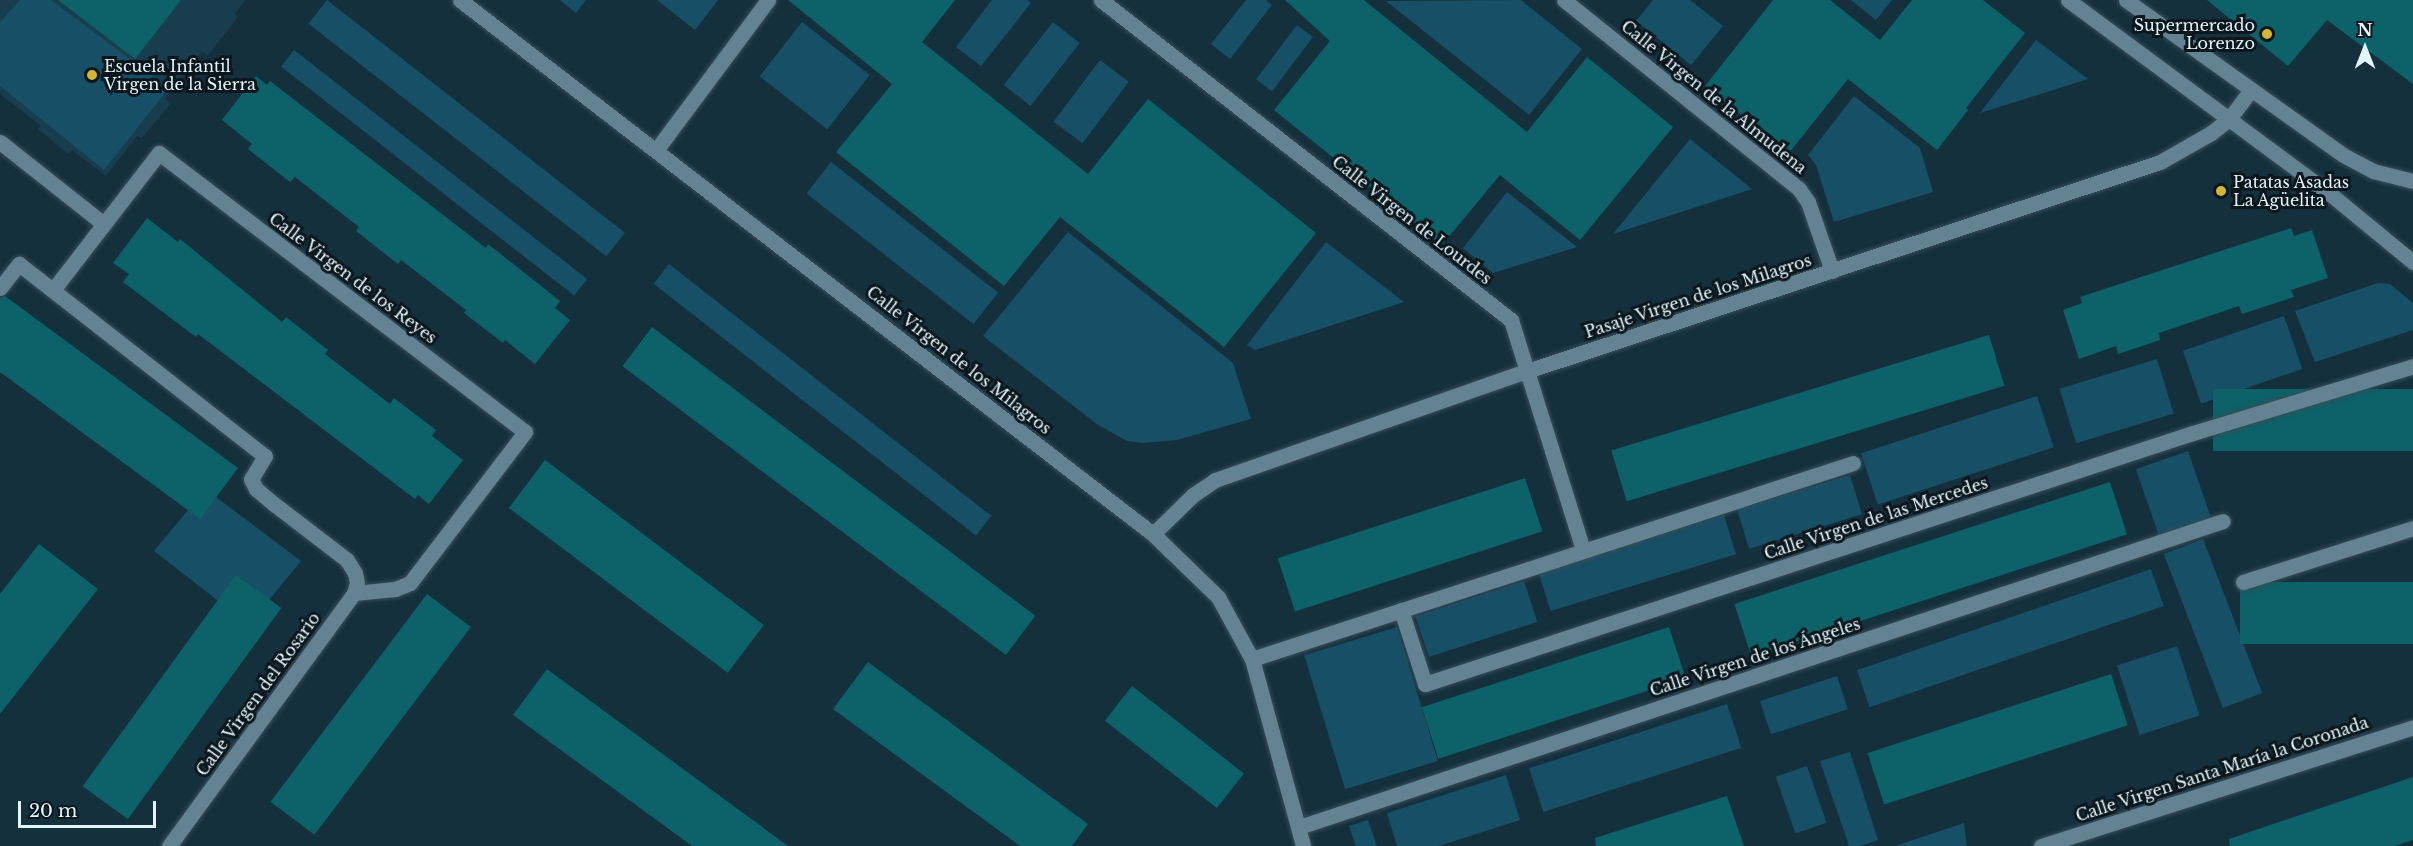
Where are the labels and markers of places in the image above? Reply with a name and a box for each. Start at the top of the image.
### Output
place label: Supermercado Lorenzo [2134,15,2255,53]
marker: Supermercado Lorenzo [2260,27,2274,41]
place label: Escuela Infantil Virgen de la Sierra [104,56,256,94]
marker: Escuela Infantil Virgen de la Sierra [85,68,99,82]
place label: Patatas Asadas La Agüelita [2233,172,2350,210]
marker: Patatas Asadas La Agüelita [2214,184,2228,198]

